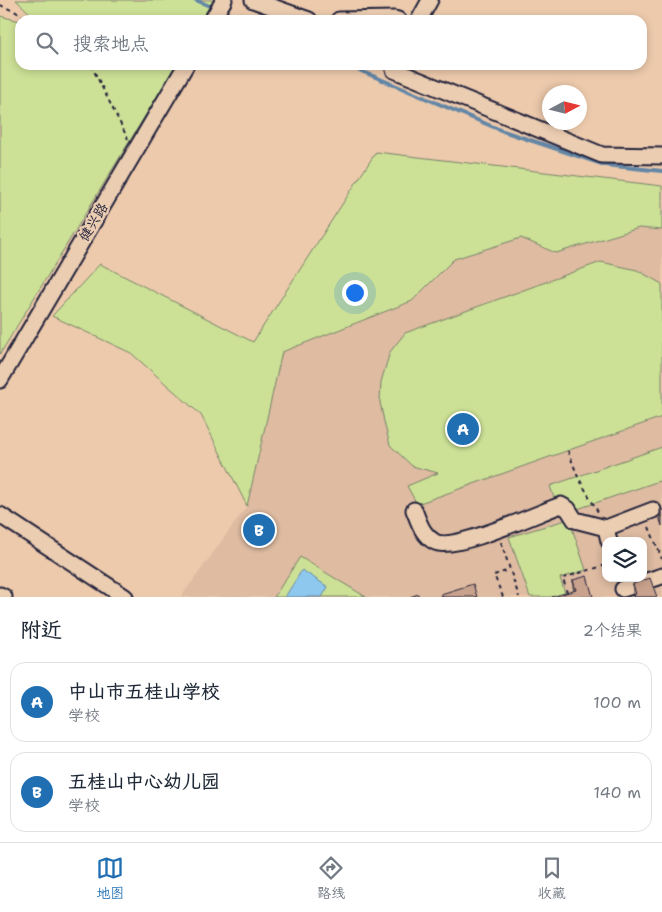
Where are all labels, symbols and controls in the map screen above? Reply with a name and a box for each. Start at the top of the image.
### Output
search box [15,15,647,70]
icon: search [33,29,61,57]
text: 搜索地点 [73,31,149,56]
north arrow [542,85,587,130]
street label: 健兴路 [74,199,112,245]
your location [342,280,368,306]
pin: A [447,410,479,448]
pin: B [243,511,275,549]
map controls [602,537,647,582]
button: layers [602,537,647,582]
text: 附近 [20,616,62,644]
text: 2个结果 [583,620,642,641]
text: 中山市五桂山学校 [68,679,220,704]
text: A [31,692,43,713]
text: 100 m [593,692,641,713]
text: 学校 [68,705,100,726]
text: 五桂山中心幼儿园 [68,769,220,794]
text: B [32,782,42,803]
text: 140 m [594,782,641,803]
text: 学校 [68,795,100,816]
tab: 地图 [96,854,124,902]
tab: 路线 [317,854,345,902]
tab: 收藏 [538,854,566,902]

